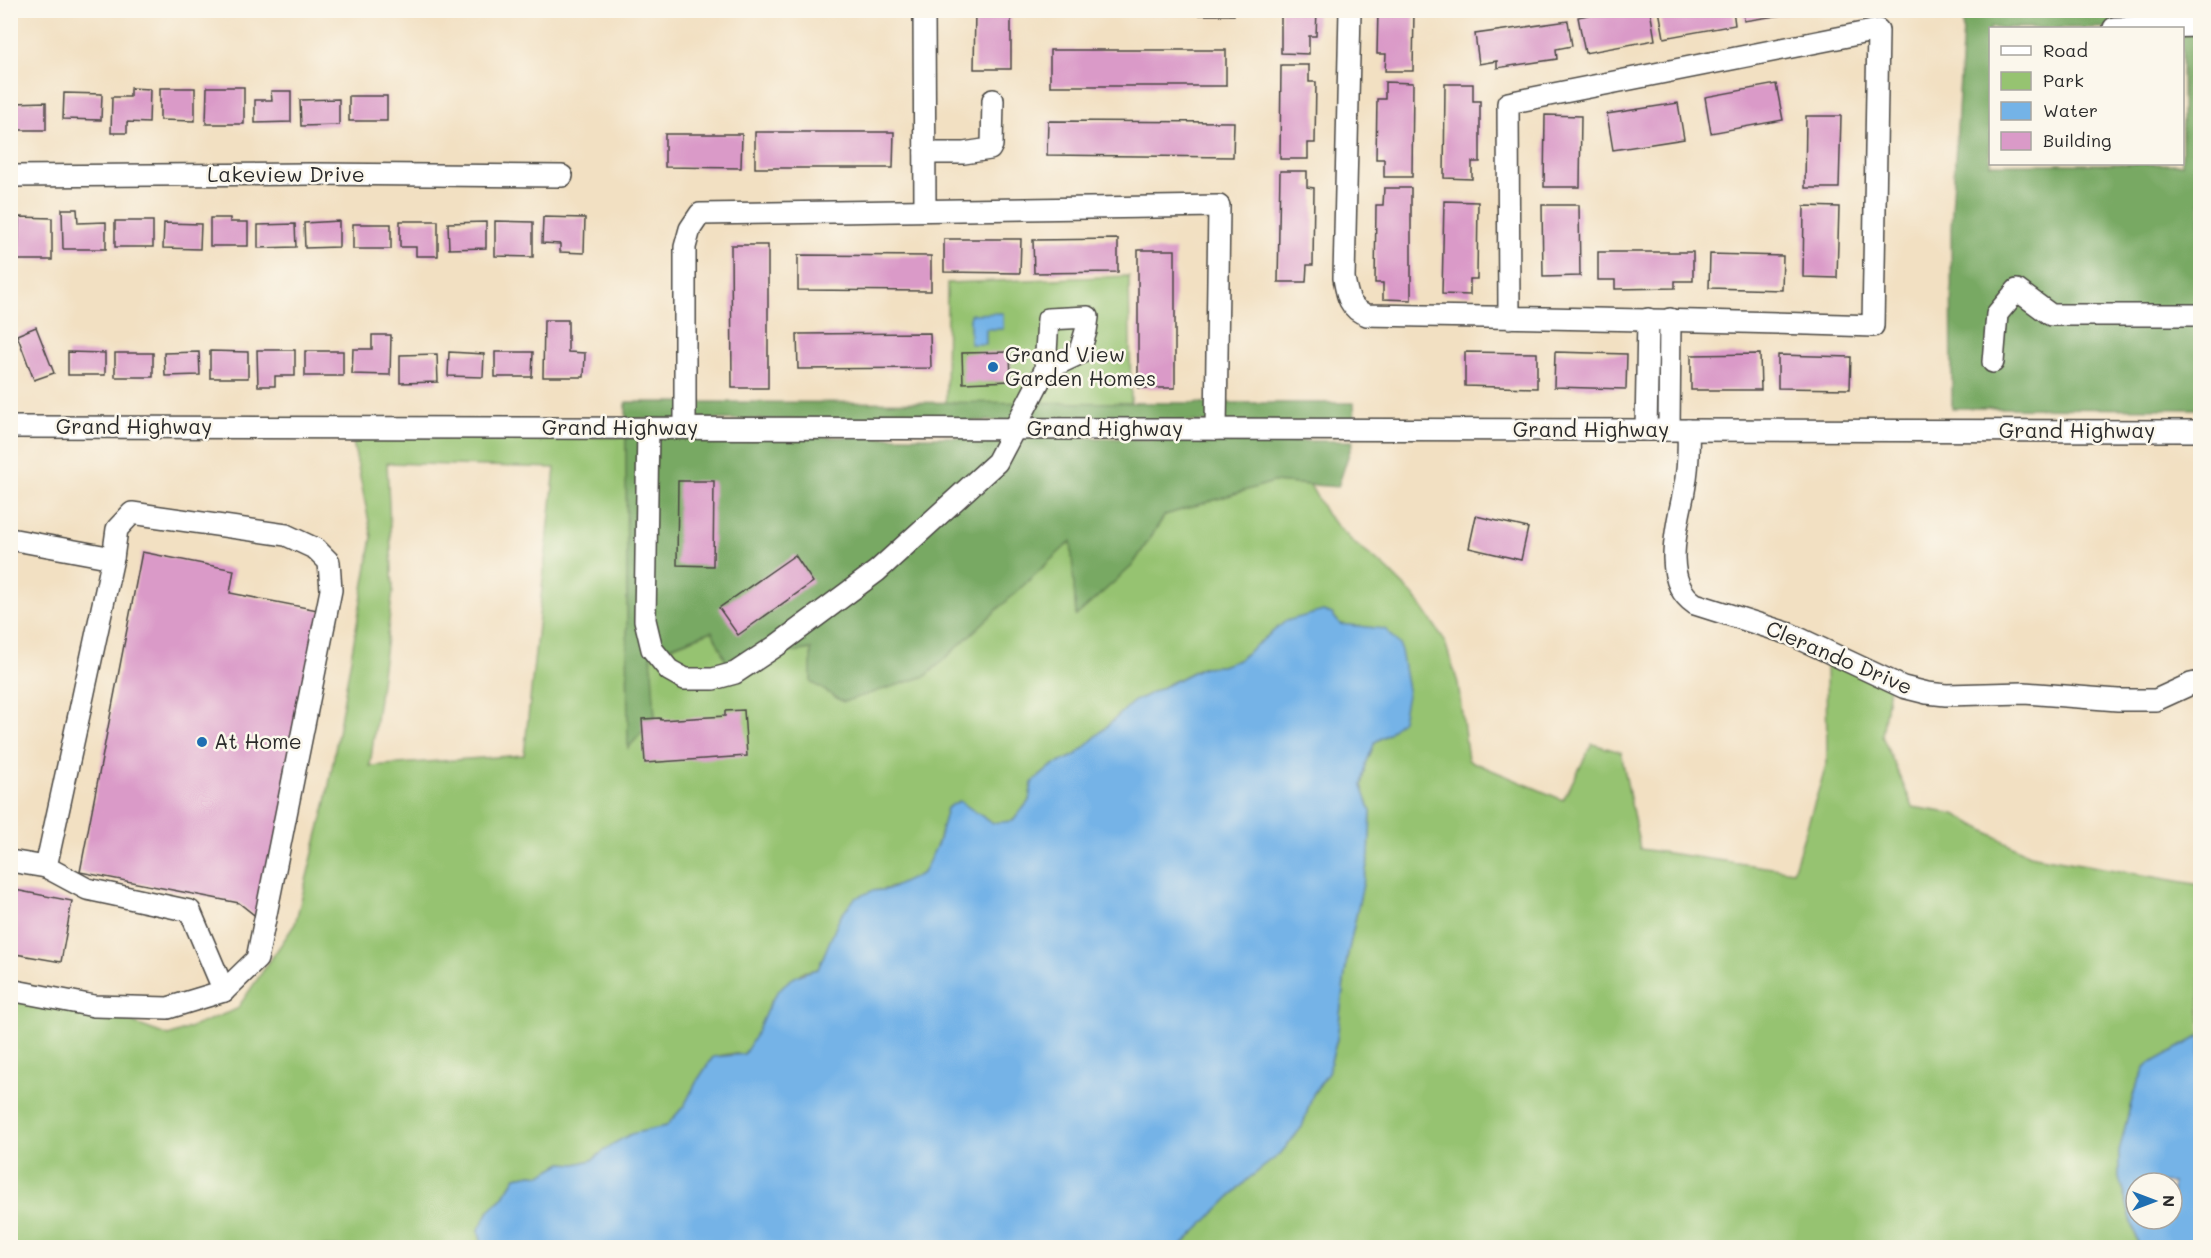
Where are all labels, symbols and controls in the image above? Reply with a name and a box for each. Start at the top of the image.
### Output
legend [1989,27,2184,165]
text: Road [2043,38,2088,62]
text: Park [2043,68,2084,92]
text: Water [2043,98,2098,122]
text: Building [2043,128,2111,152]
street label: Lakeview Drive [207,160,365,187]
place label: Grand View Garden Homes [1005,340,1156,391]
marker: Grand View Garden Homes [986,360,1000,374]
street label: Grand Highway [56,412,212,439]
street label: Grand Highway [542,413,698,440]
street label: Grand Highway [1027,414,1183,441]
street label: Grand Highway [1513,415,1669,442]
street label: Grand Highway [1999,416,2155,443]
street label: Clerando Drive [1762,614,1917,700]
place label: At Home [214,727,302,754]
marker: At Home [195,735,209,749]
north arrow [2124,1171,2184,1231]
text: N [2159,1195,2180,1207]

